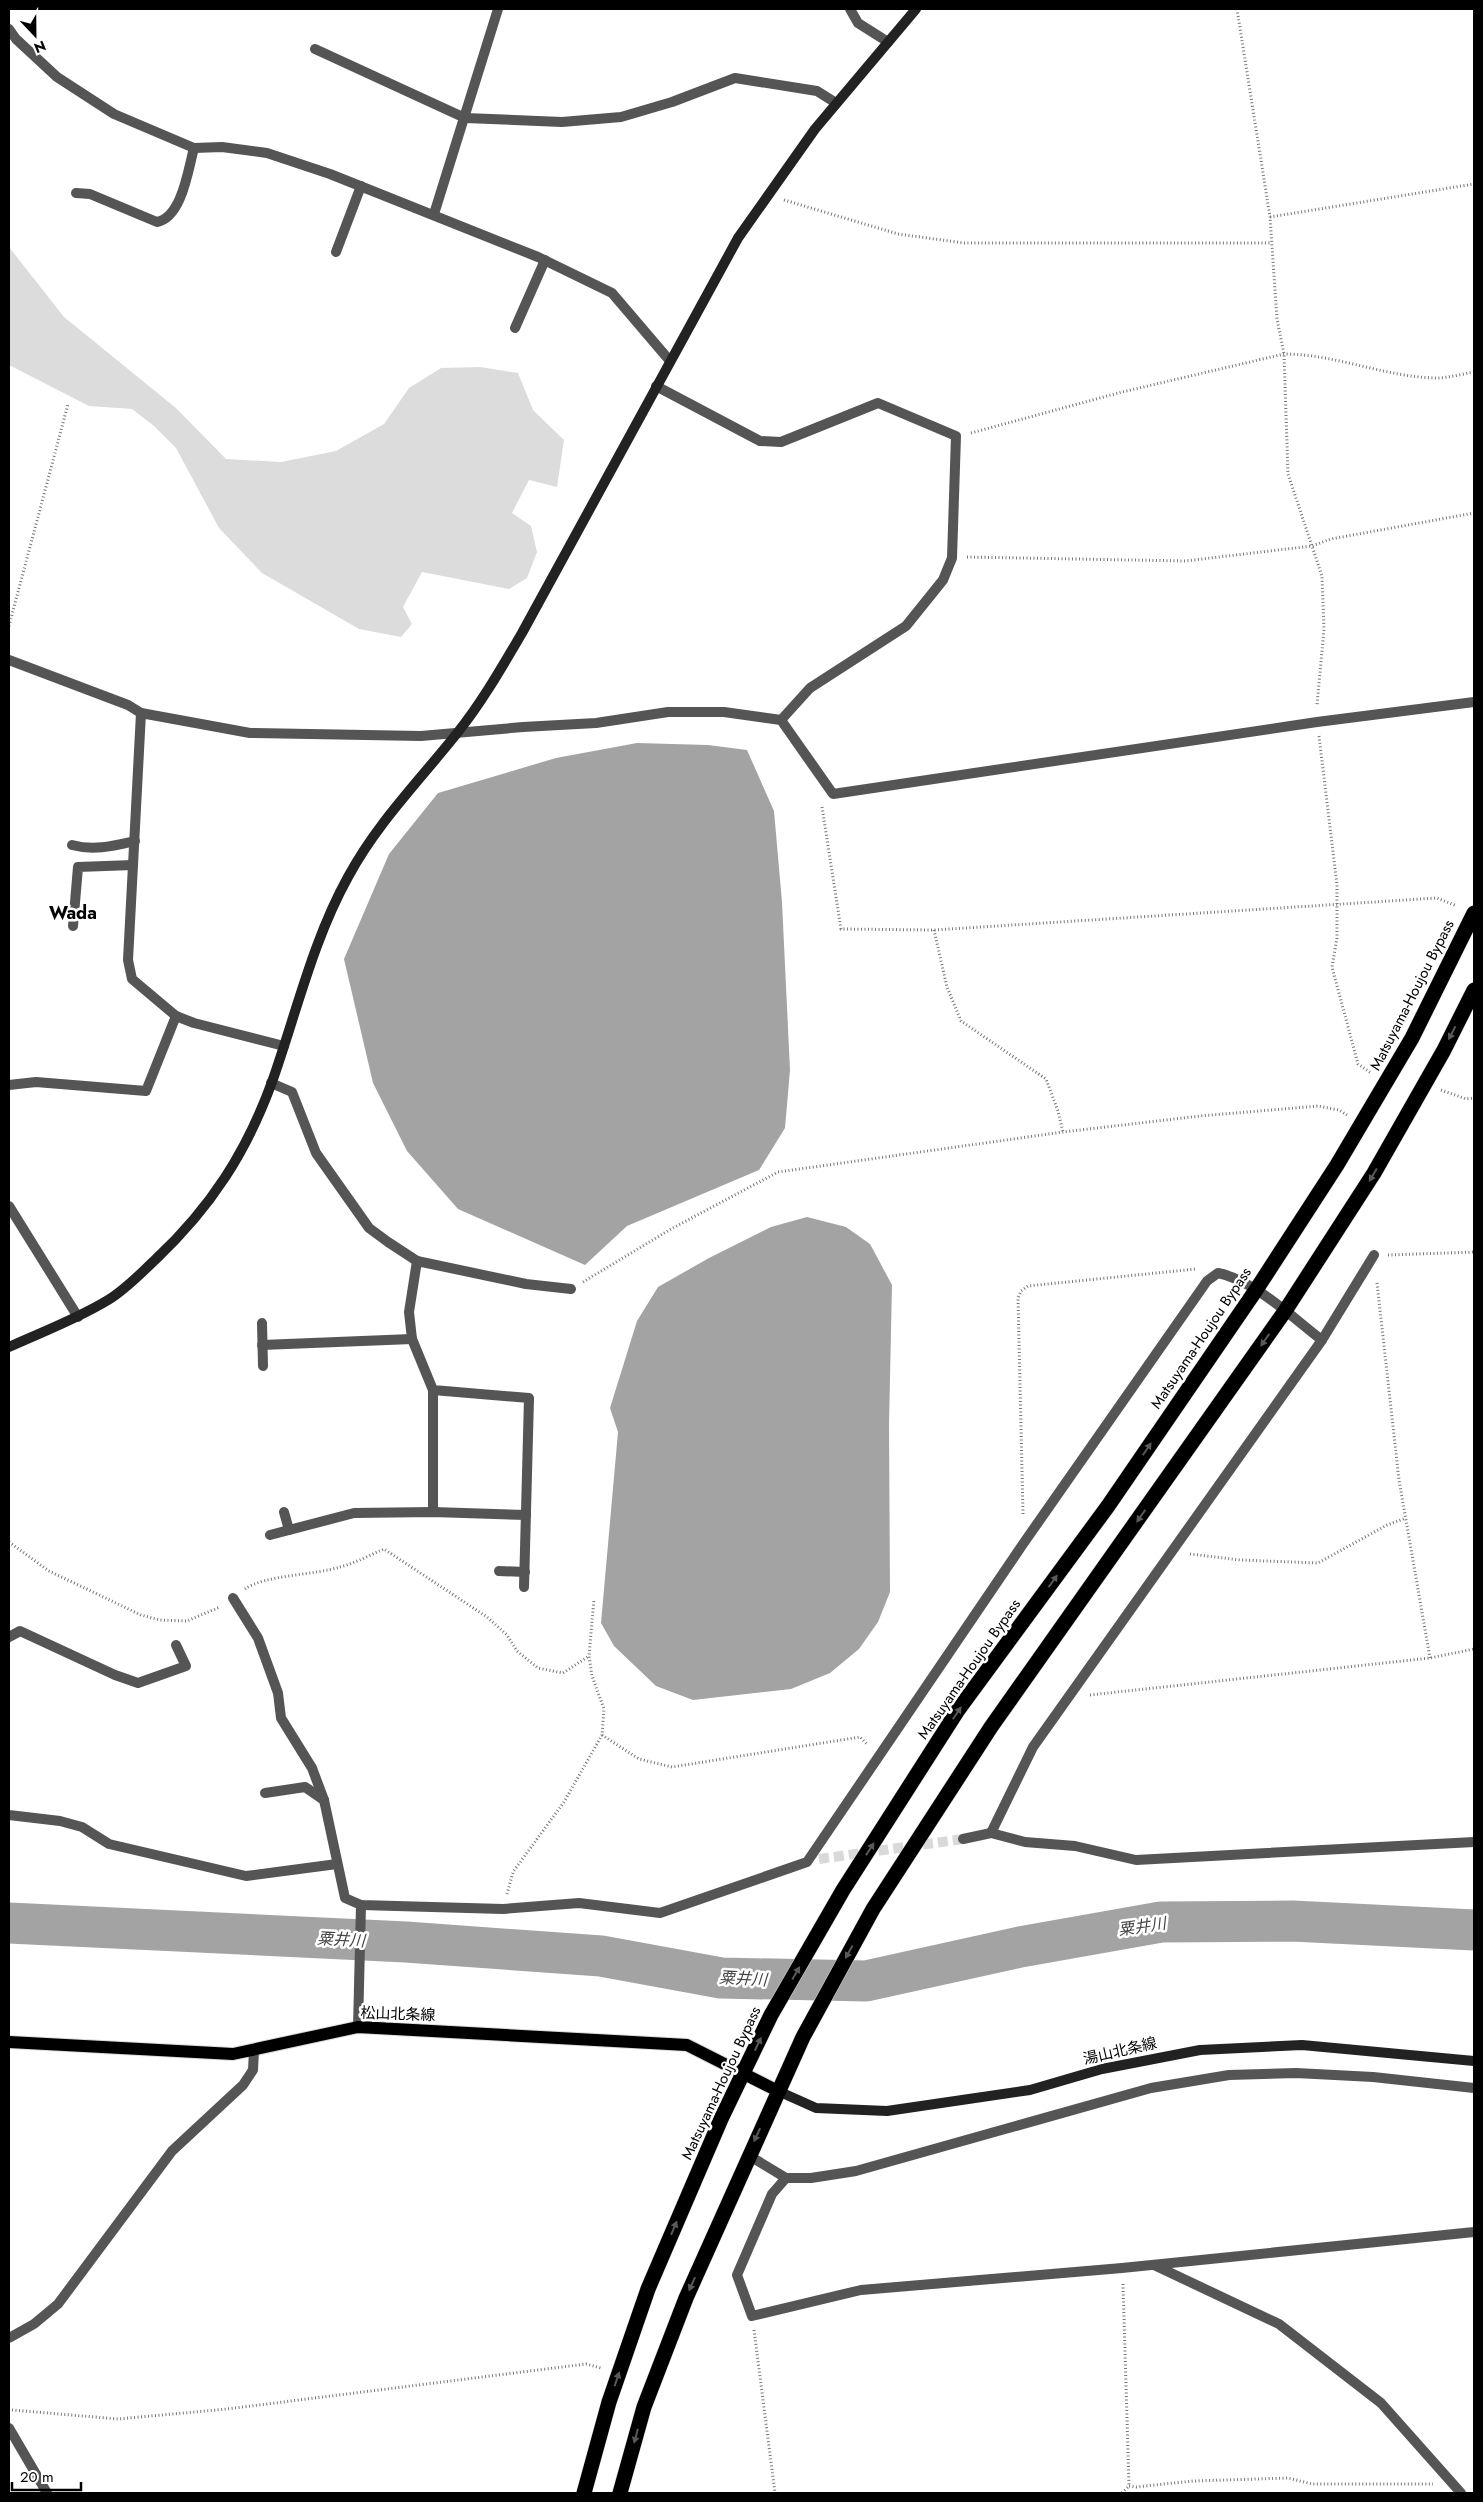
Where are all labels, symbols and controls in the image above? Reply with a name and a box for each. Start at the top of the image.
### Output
north arrow [10,10,60,60]
text: N [31,36,49,58]
district label: Wada [49,900,97,926]
street label: Matsuyama-Houjou Bypass [1364,916,1460,1074]
one-way arrow [1448,1026,1456,1040]
one-way arrow [1368,1168,1377,1182]
street label: Matsuyama-Houjou Bypass [1145,1263,1257,1413]
one-way arrow [1260,1334,1270,1347]
one-way arrow [1142,1442,1152,1456]
one-way arrow [1136,1509,1146,1523]
one-way arrow [1048,1574,1058,1588]
street label: Matsuyama-Houjou Bypass [912,1594,1026,1744]
one-way arrow [952,1706,962,1719]
one-way arrow [865,1843,874,1856]
water label: 粟井川 [1117,1911,1169,1941]
water label: 粟井川 [316,1927,368,1952]
one-way arrow [845,1945,854,1959]
water label: 粟井川 [718,1966,770,1991]
one-way arrow [791,1966,800,1979]
street label: 松山北条線 [360,2002,436,2026]
street label: Matsuyama-Houjou Bypass [676,2003,766,2163]
street label: 湯山北条線 [1081,2032,1159,2070]
one-way arrow [754,2037,762,2051]
one-way arrow [753,2128,761,2142]
one-way arrow [670,2221,678,2235]
one-way arrow [687,2277,695,2291]
one-way arrow [613,2371,621,2386]
one-way arrow [631,2429,639,2444]
scale bar [12,2460,81,2492]
text: 20 m [20,2466,54,2488]

